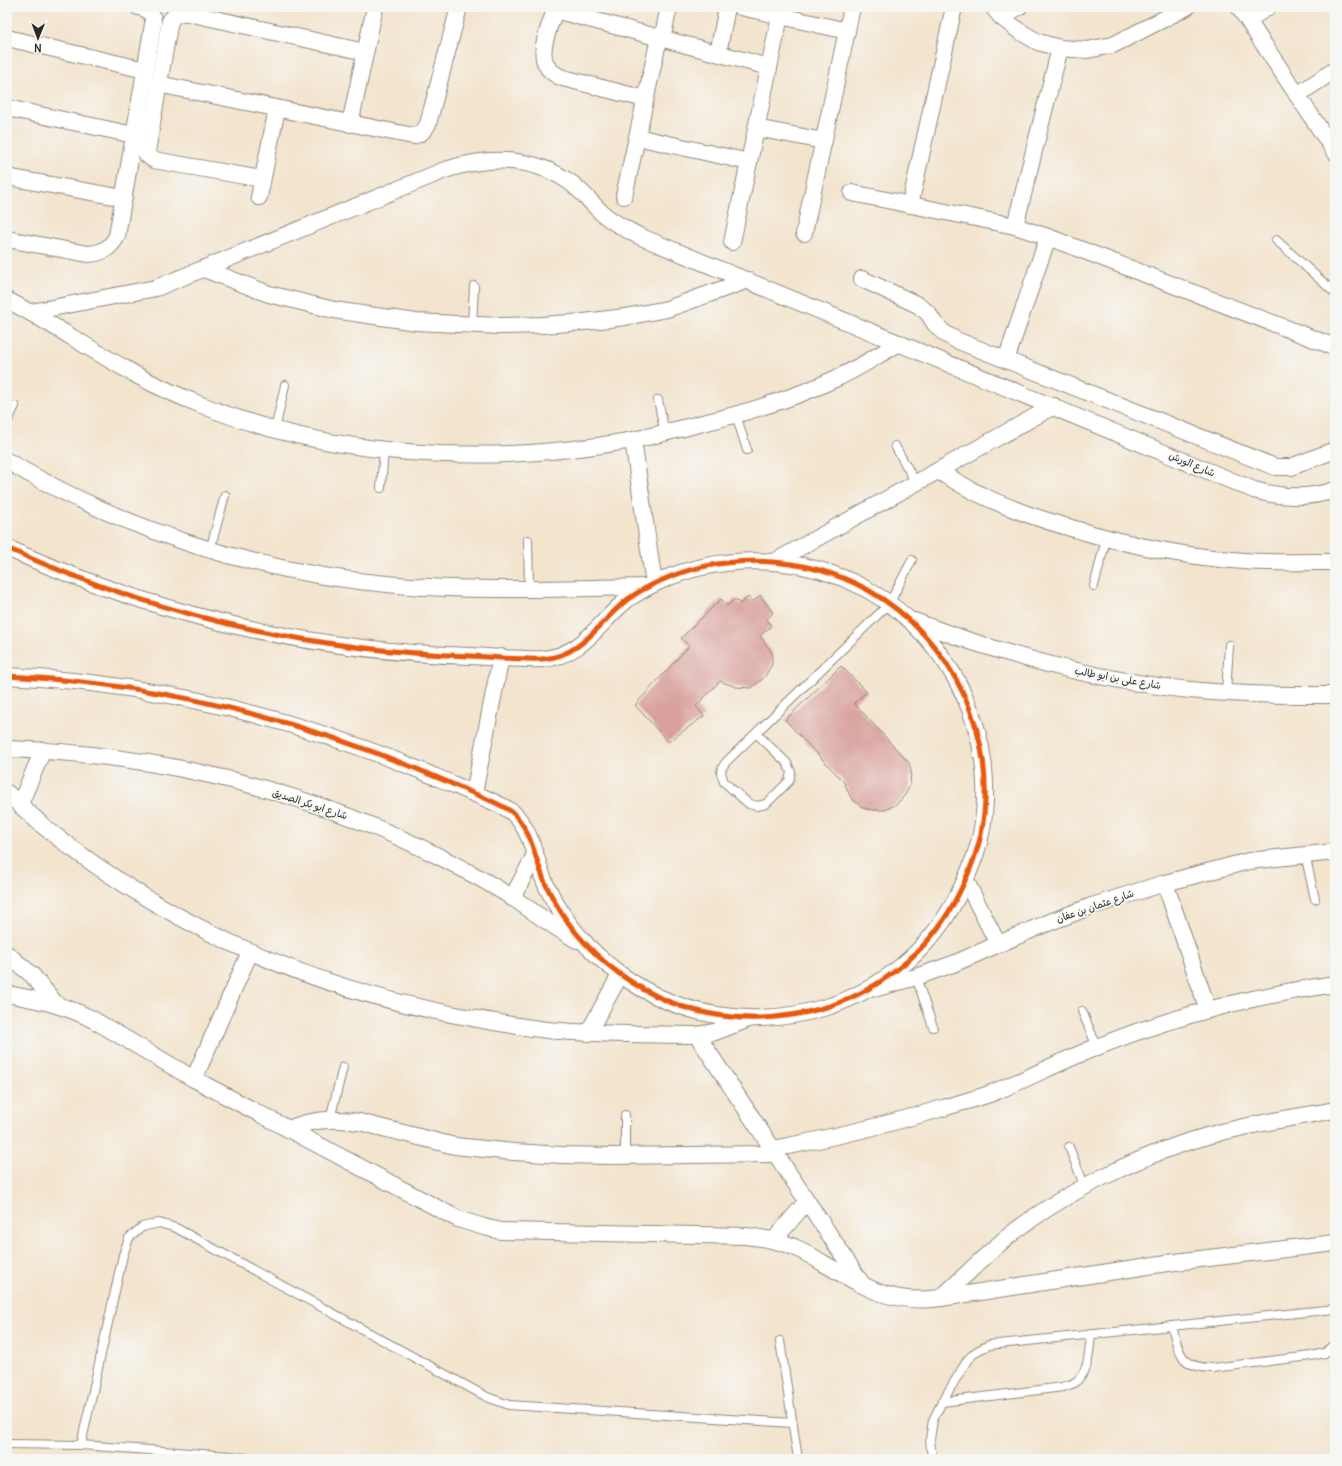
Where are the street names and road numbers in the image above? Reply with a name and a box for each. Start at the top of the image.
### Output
street label: شارع الورش [1167,448,1217,481]
street label: شارع على بن ابو طالب [1074,664,1162,693]
street label: شارع ابو بكر الصديق [270,786,350,823]
street label: شارع عثمان بن عفان [1055,887,1136,926]

